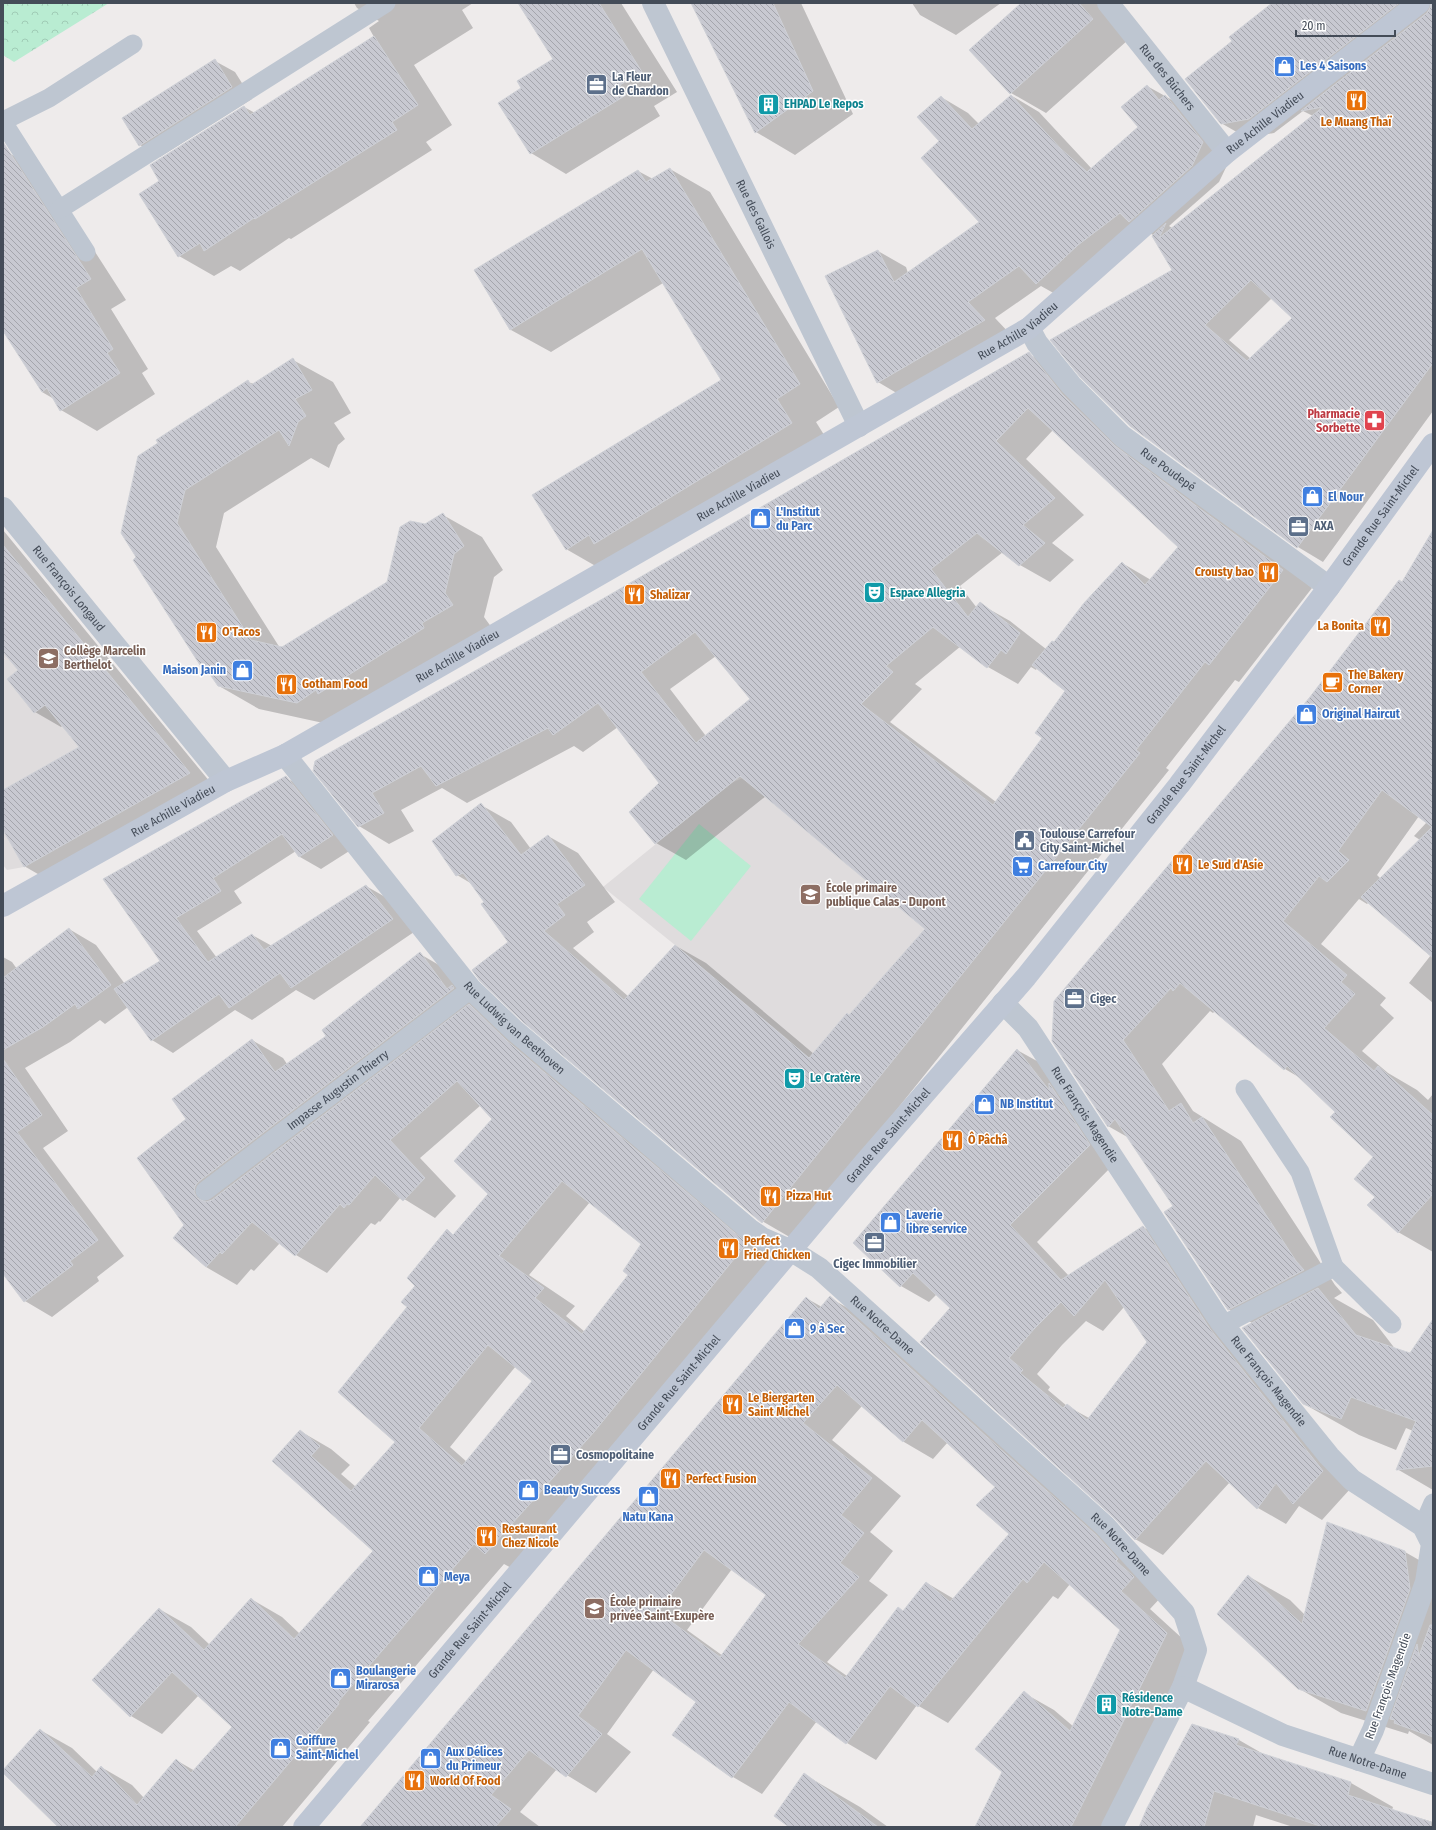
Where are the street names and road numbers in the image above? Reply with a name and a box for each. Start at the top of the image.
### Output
street label: Rue des Bûchers [1136,41,1198,113]
street label: Rue Achille Viadieu [1224,88,1307,157]
street label: Rue des Gallois [733,177,779,251]
street label: Rue Achille Viadieu [975,299,1061,363]
street label: Rue Poudepé [1138,445,1198,494]
street label: Grande Rue Saint-Michel [1339,463,1422,569]
street label: Rue Achille Viadieu [694,465,783,524]
street label: Rue François Longaud [30,543,108,634]
street label: Rue Achille Viadieu [413,626,502,686]
street label: Grande Rue Saint-Michel [1143,723,1228,827]
street label: Rue Achille Viadieu [129,782,218,840]
street label: Rue Ludwig van Beethoven [461,979,568,1077]
street label: Impasse Augustin Thierry [285,1047,392,1133]
street label: Rue François Magendie [1048,1064,1121,1165]
street label: Grande Rue Saint-Michel [843,1085,933,1186]
street label: Rue Notre-Dame [847,1293,917,1358]
street label: Grande Rue Saint-Michel [634,1332,723,1434]
street label: Rue François Magendie [1228,1333,1309,1429]
street label: Rue Notre-Dame [1088,1510,1154,1579]
street label: Grande Rue Saint-Michel [425,1580,514,1681]
street label: Rue François Magendie [1362,1631,1414,1741]
street label: Rue Notre-Dame [1327,1743,1409,1782]

